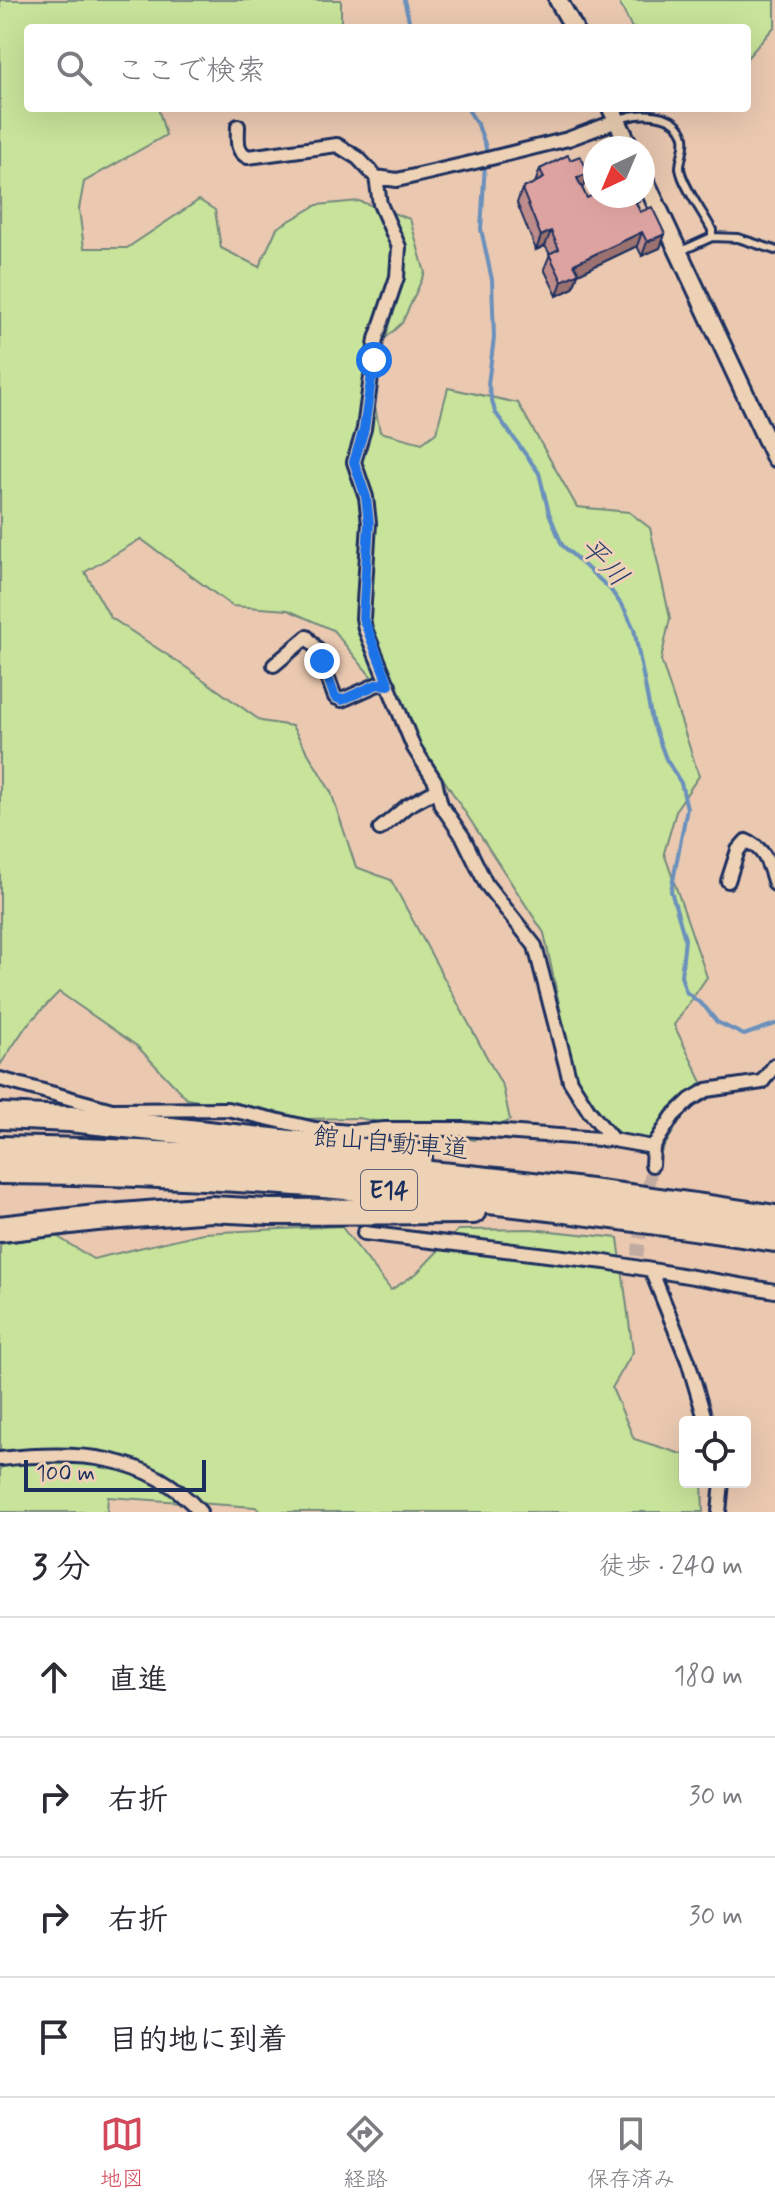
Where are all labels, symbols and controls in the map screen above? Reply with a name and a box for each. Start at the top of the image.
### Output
search box [24,24,751,112]
icon: search [52,46,96,90]
text: ここで検索 [116,52,266,91]
north arrow [583,136,655,208]
route start [356,342,392,378]
water label: 平川 [570,530,636,596]
route end [304,643,340,679]
street label: 館山自動車道 [312,1120,470,1168]
road number: E14 [361,1170,417,1210]
map controls [679,1416,751,1488]
button: locate [679,1416,751,1488]
scale bar [24,1456,206,1492]
text: 100 m [36,1460,95,1488]
text: 3 分 [32,1545,91,1590]
text: 徒歩 · 240 m [599,1550,743,1584]
icon: ahead [32,1655,76,1699]
text: 180 m [674,1660,743,1694]
text: 直進 [108,1661,168,1700]
icon: right [32,1775,76,1819]
text: 30 m [689,1780,743,1814]
text: 右折 [108,1781,168,1820]
icon: right [32,1895,76,1939]
text: 30 m [689,1900,743,1934]
text: 右折 [108,1901,168,1940]
icon: arrive [32,2015,76,2059]
text: 目的地に到着 [108,2021,288,2060]
tab: 地図 [100,2112,144,2194]
tab: 経路 [343,2112,387,2194]
tab: 保存済み [587,2112,675,2194]

